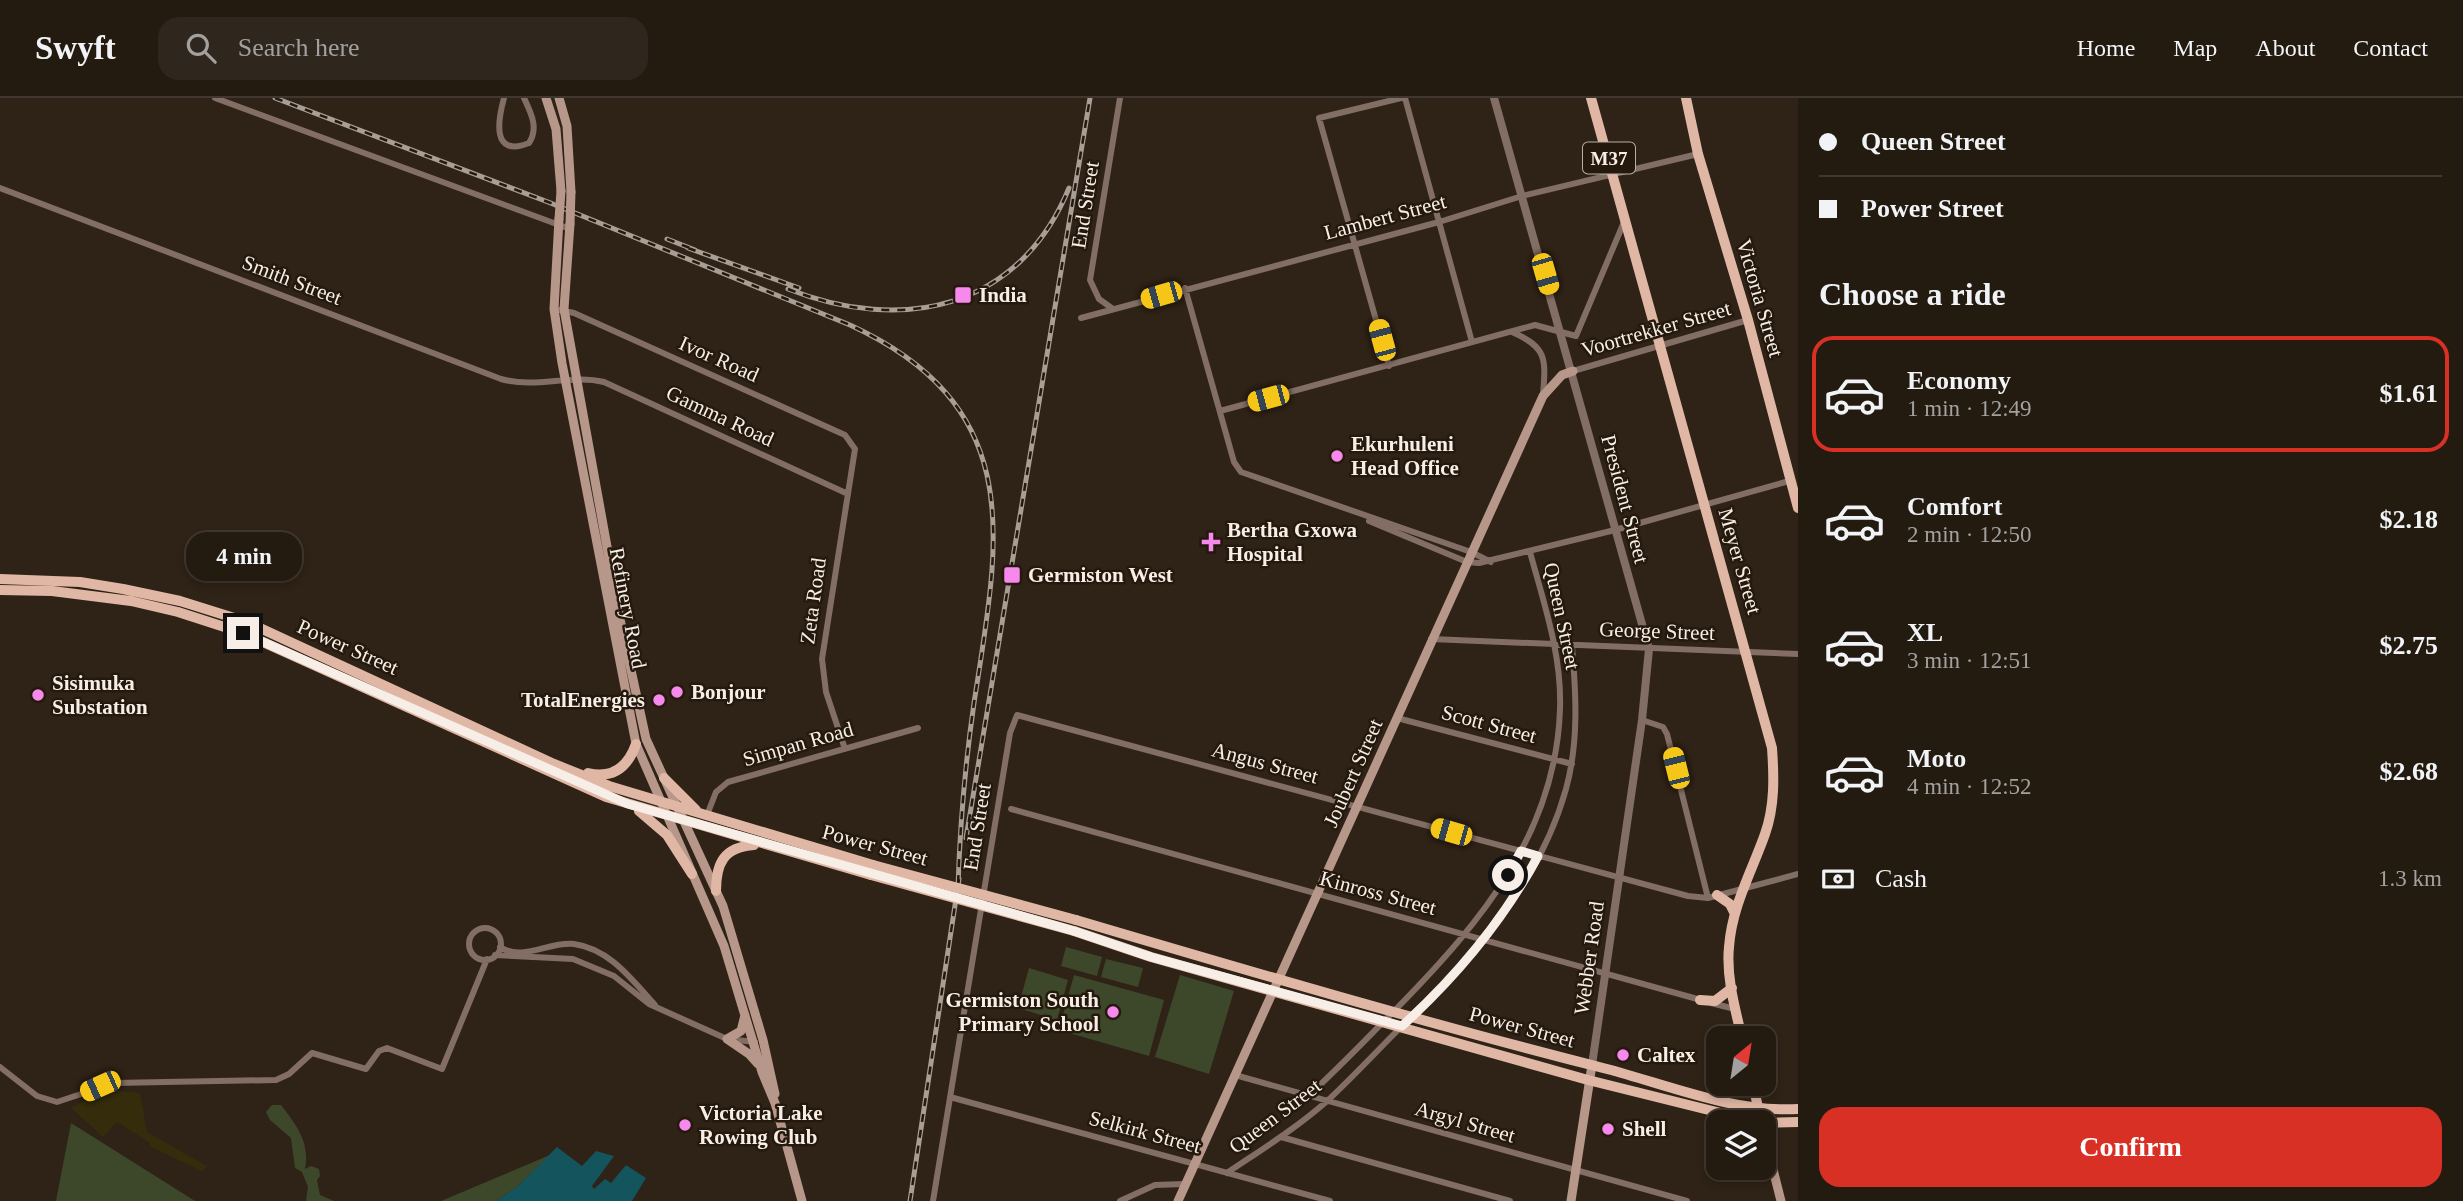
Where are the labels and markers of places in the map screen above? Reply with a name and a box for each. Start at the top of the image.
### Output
place label: India [979,283,1027,307]
marker: India [953,285,973,305]
place label: Ekurhuleni Head Office [1351,432,1459,480]
marker: Ekurhuleni Head Office [1329,448,1345,464]
place label: Bertha Gxowa Hospital [1227,518,1358,566]
marker: Bertha Gxowa Hospital [1201,532,1221,552]
place label: Germiston West [1028,563,1173,587]
marker: Germiston West [1002,565,1022,585]
place label: Sisimuka Substation [52,671,148,719]
place label: Bonjour [691,680,766,704]
marker: Bonjour [669,684,685,700]
marker: Sisimuka Substation [30,687,46,703]
place label: TotalEnergies [521,688,645,712]
marker: TotalEnergies [651,692,667,708]
place label: Germiston South Primary School [946,988,1099,1036]
marker: Germiston South Primary School [1105,1004,1121,1020]
place label: Caltex [1637,1043,1696,1067]
marker: Caltex [1615,1047,1631,1063]
place label: Victoria Lake Rowing Club [699,1101,822,1149]
marker: Victoria Lake Rowing Club [677,1117,693,1133]
place label: Shell [1622,1117,1667,1141]
marker: Shell [1600,1121,1616,1137]

